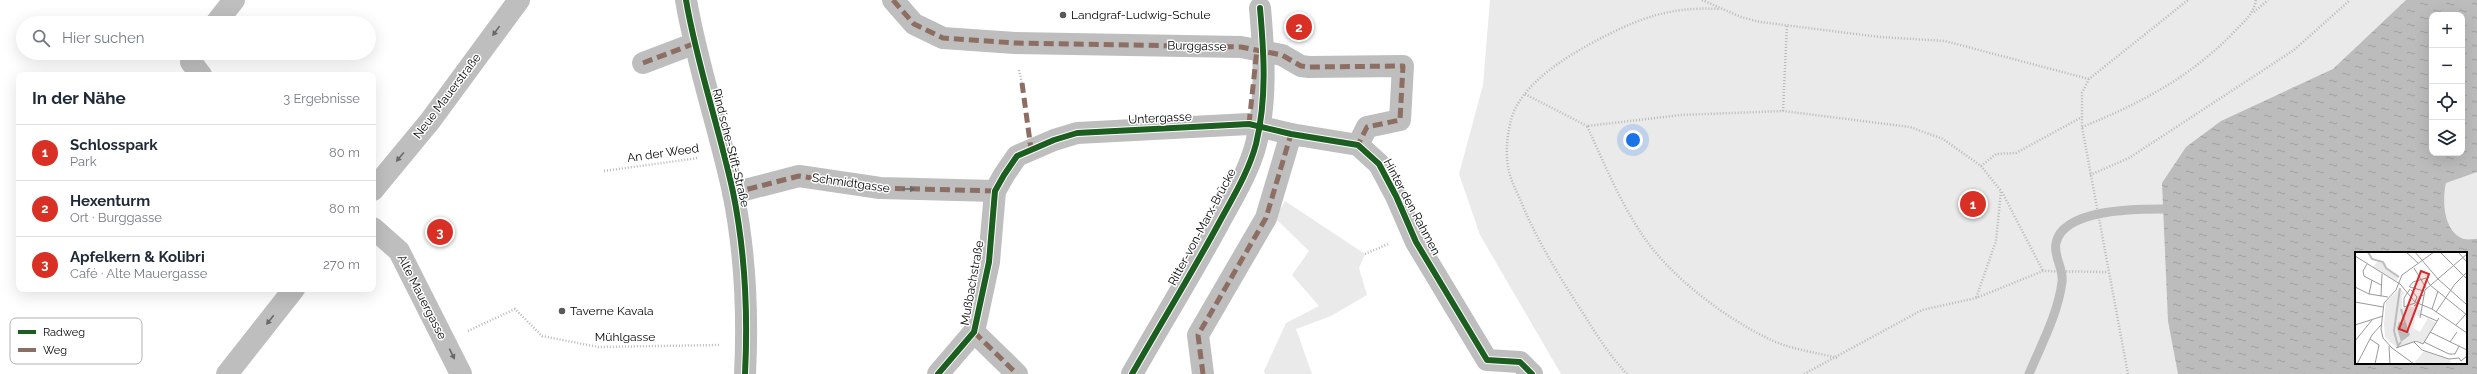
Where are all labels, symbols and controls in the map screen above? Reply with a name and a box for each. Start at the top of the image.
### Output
place label: Landgraf-Ludwig-Schule [1071,8,1211,22]
marker: Landgraf-Ludwig-Schule [1058,10,1068,20]
pin: 2 [1286,12,1312,42]
map controls [2429,12,2465,156]
button: + [2429,12,2465,48]
search box [16,16,376,60]
one-way arrow [492,26,500,37]
icon: search [30,27,52,49]
text: Hier suchen [62,29,145,47]
street label: Burggasse [1167,38,1227,54]
button: − [2429,48,2465,84]
street label: Neue Mauerstraße [410,51,484,141]
button: locate [2429,84,2465,120]
street label: Rind´sche-Stift-Straße [710,87,752,209]
text: In der Nähe [32,88,126,108]
text: 3 Ergebnisse [283,91,360,106]
street label: Untergasse [1128,109,1192,127]
button: layers [2429,120,2465,156]
your location [1623,130,1643,150]
text: Schlosspark [70,136,158,154]
street label: An der Weed [626,141,700,165]
text: 1 [42,145,48,160]
text: 80 m [329,145,360,160]
one-way arrow [396,152,405,162]
text: Park [70,154,97,169]
street label: Hinter den Rahmen [1381,156,1443,258]
street label: Ritter-von-Marx-Brücke [1165,166,1239,288]
street label: Schmidtgasse [811,171,891,195]
one-way arrow [903,186,916,192]
pin: 1 [1960,189,1986,219]
text: Hexenturm [70,192,150,210]
text: 2 [41,201,49,216]
text: 80 m [329,201,360,216]
text: Ort · Burggasse [70,210,162,225]
pin: 3 [427,217,453,247]
street label: Mußbachstraße [958,239,986,327]
text: Apfelkern & Kolibri [70,248,205,266]
street label: Alte Mauergasse [395,252,449,342]
inset map [2355,252,2467,364]
text: 3 [41,257,49,272]
text: 270 m [323,257,360,272]
text: Café · Alte Mauergasse [70,266,207,281]
place label: Taverne Kavala [570,304,654,318]
marker: Taverne Kavala [557,306,567,316]
one-way arrow [265,314,274,325]
legend [10,318,142,364]
text: Radweg [43,326,85,339]
street label: Mühlgasse [595,330,655,344]
text: Weg [43,344,67,357]
one-way arrow [449,349,455,360]

